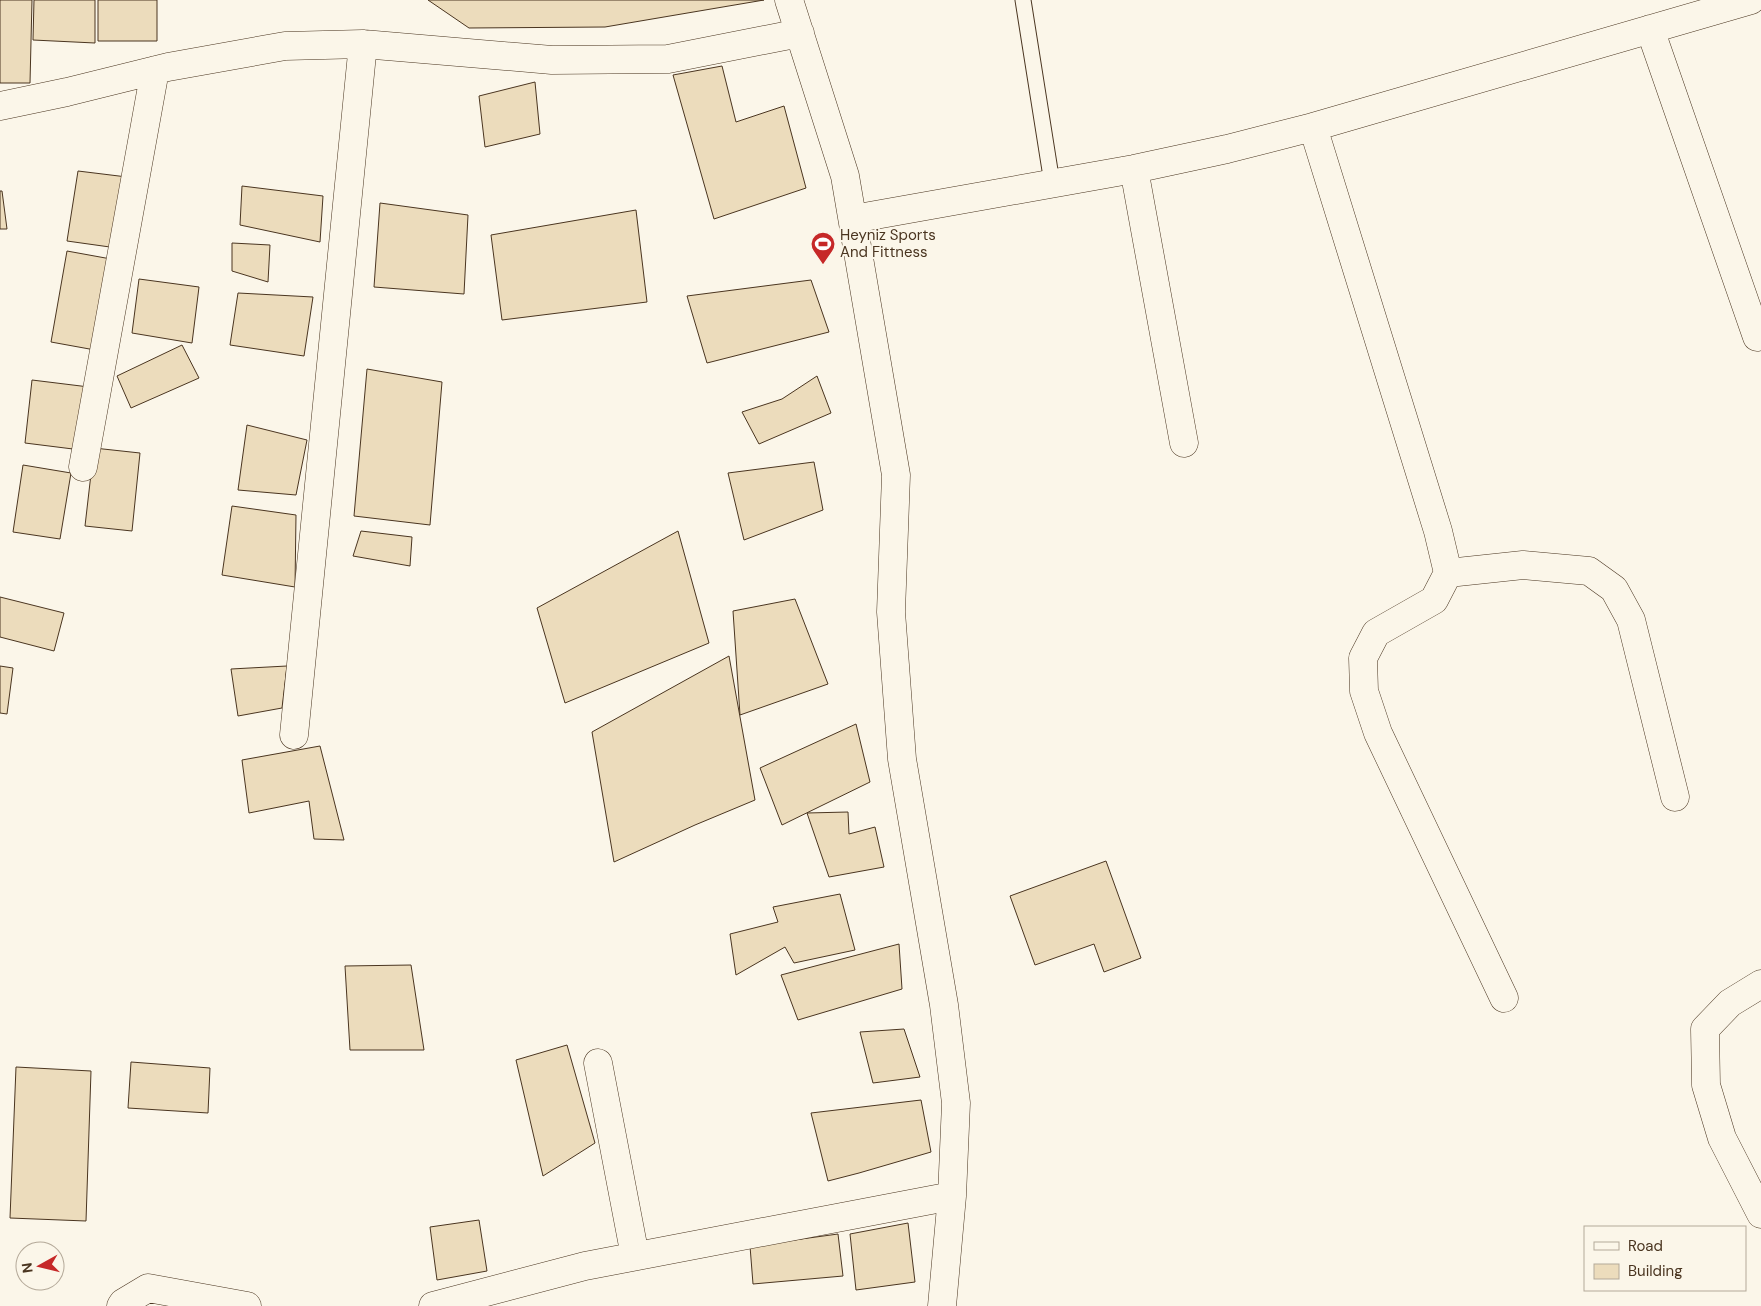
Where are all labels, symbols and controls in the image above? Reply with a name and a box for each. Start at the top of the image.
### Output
place label: Heyniz Sports And Fittness [840,225,936,262]
sports icon: Heyniz Sports And Fittness [810,231,836,265]
legend [1584,1226,1746,1291]
text: Road [1628,1236,1663,1256]
north arrow [15,1241,65,1291]
text: N [18,1261,37,1274]
text: Building [1628,1261,1683,1281]

